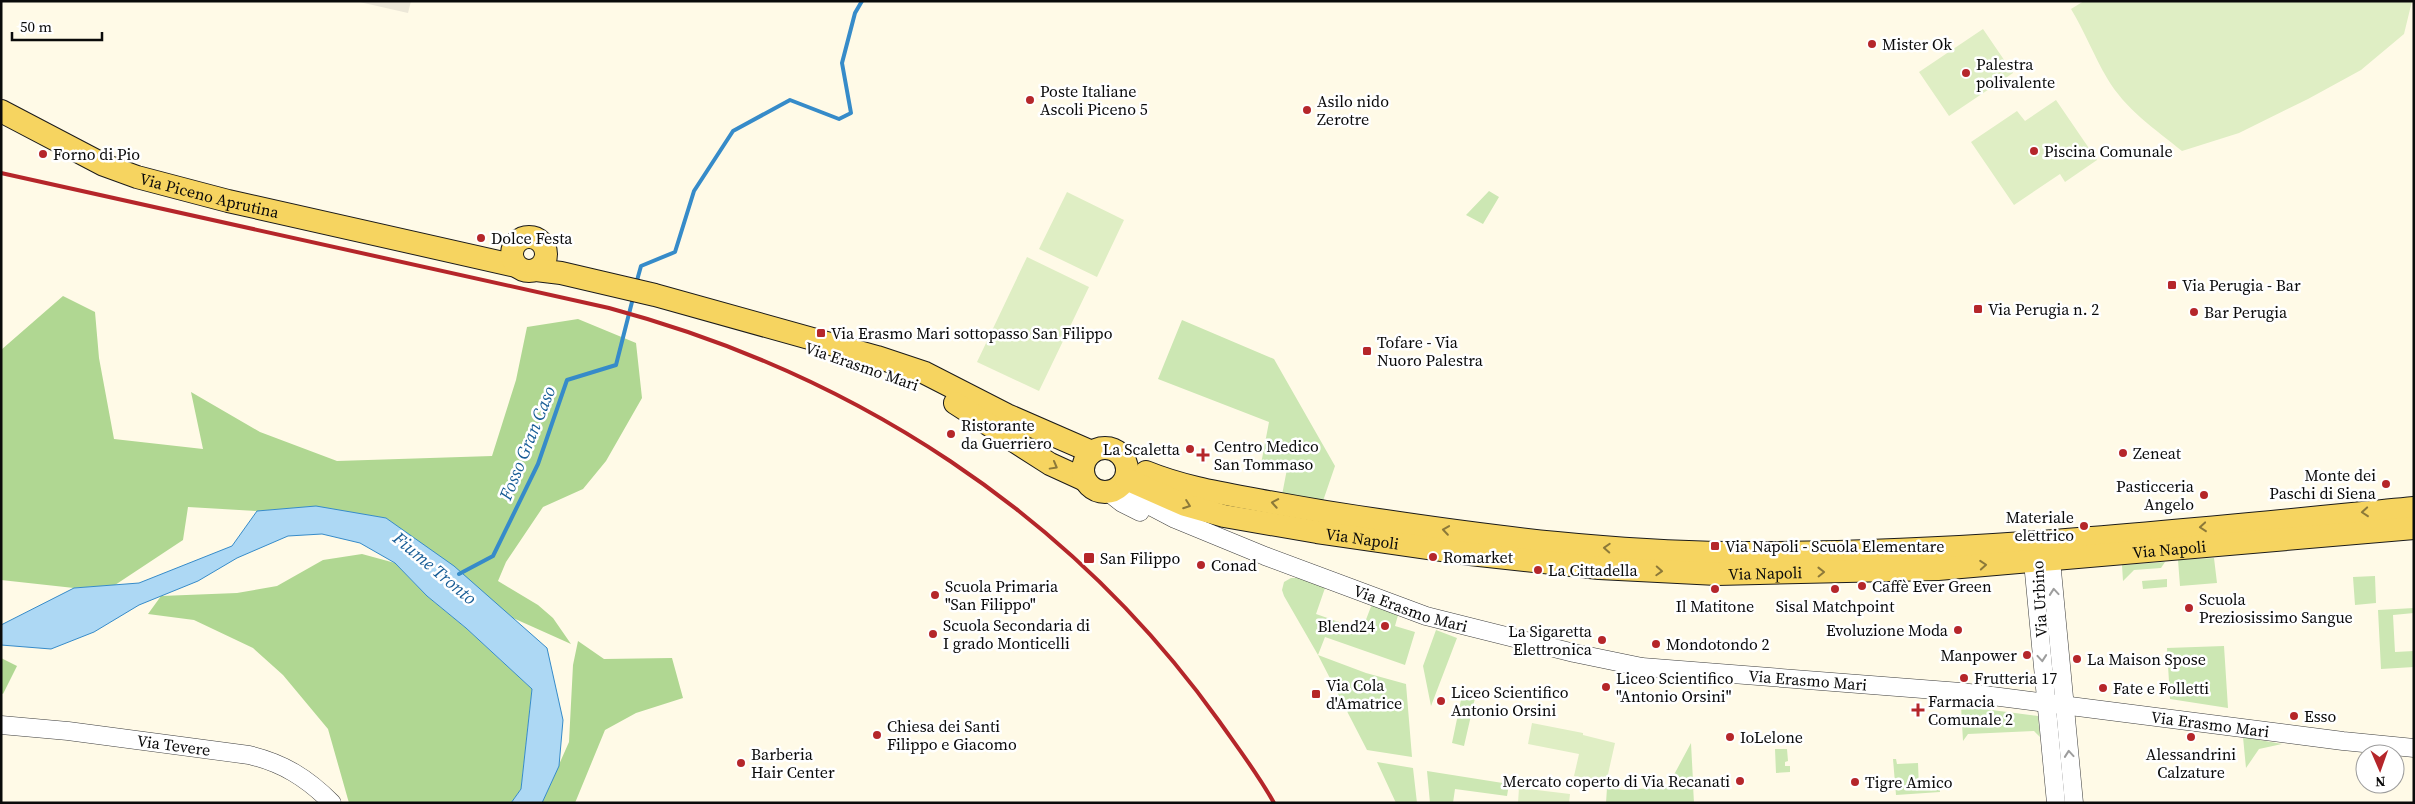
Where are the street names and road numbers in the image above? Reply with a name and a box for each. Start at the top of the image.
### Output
street label: Via Piceno Aprutina [137,167,282,223]
street label: Via Erasmo Mari [802,336,922,396]
street label: Via Napoli [1324,522,1401,555]
street label: Via Napoli [2131,535,2207,563]
street label: Via Urbino [2026,560,2052,638]
street label: Via Napoli [1728,561,1803,585]
street label: Via Erasmo Mari [1351,579,1470,637]
street label: Via Erasmo Mari [1747,664,1868,696]
street label: Via Erasmo Mari [2150,705,2271,742]
street label: Via Tevere [136,729,212,761]

